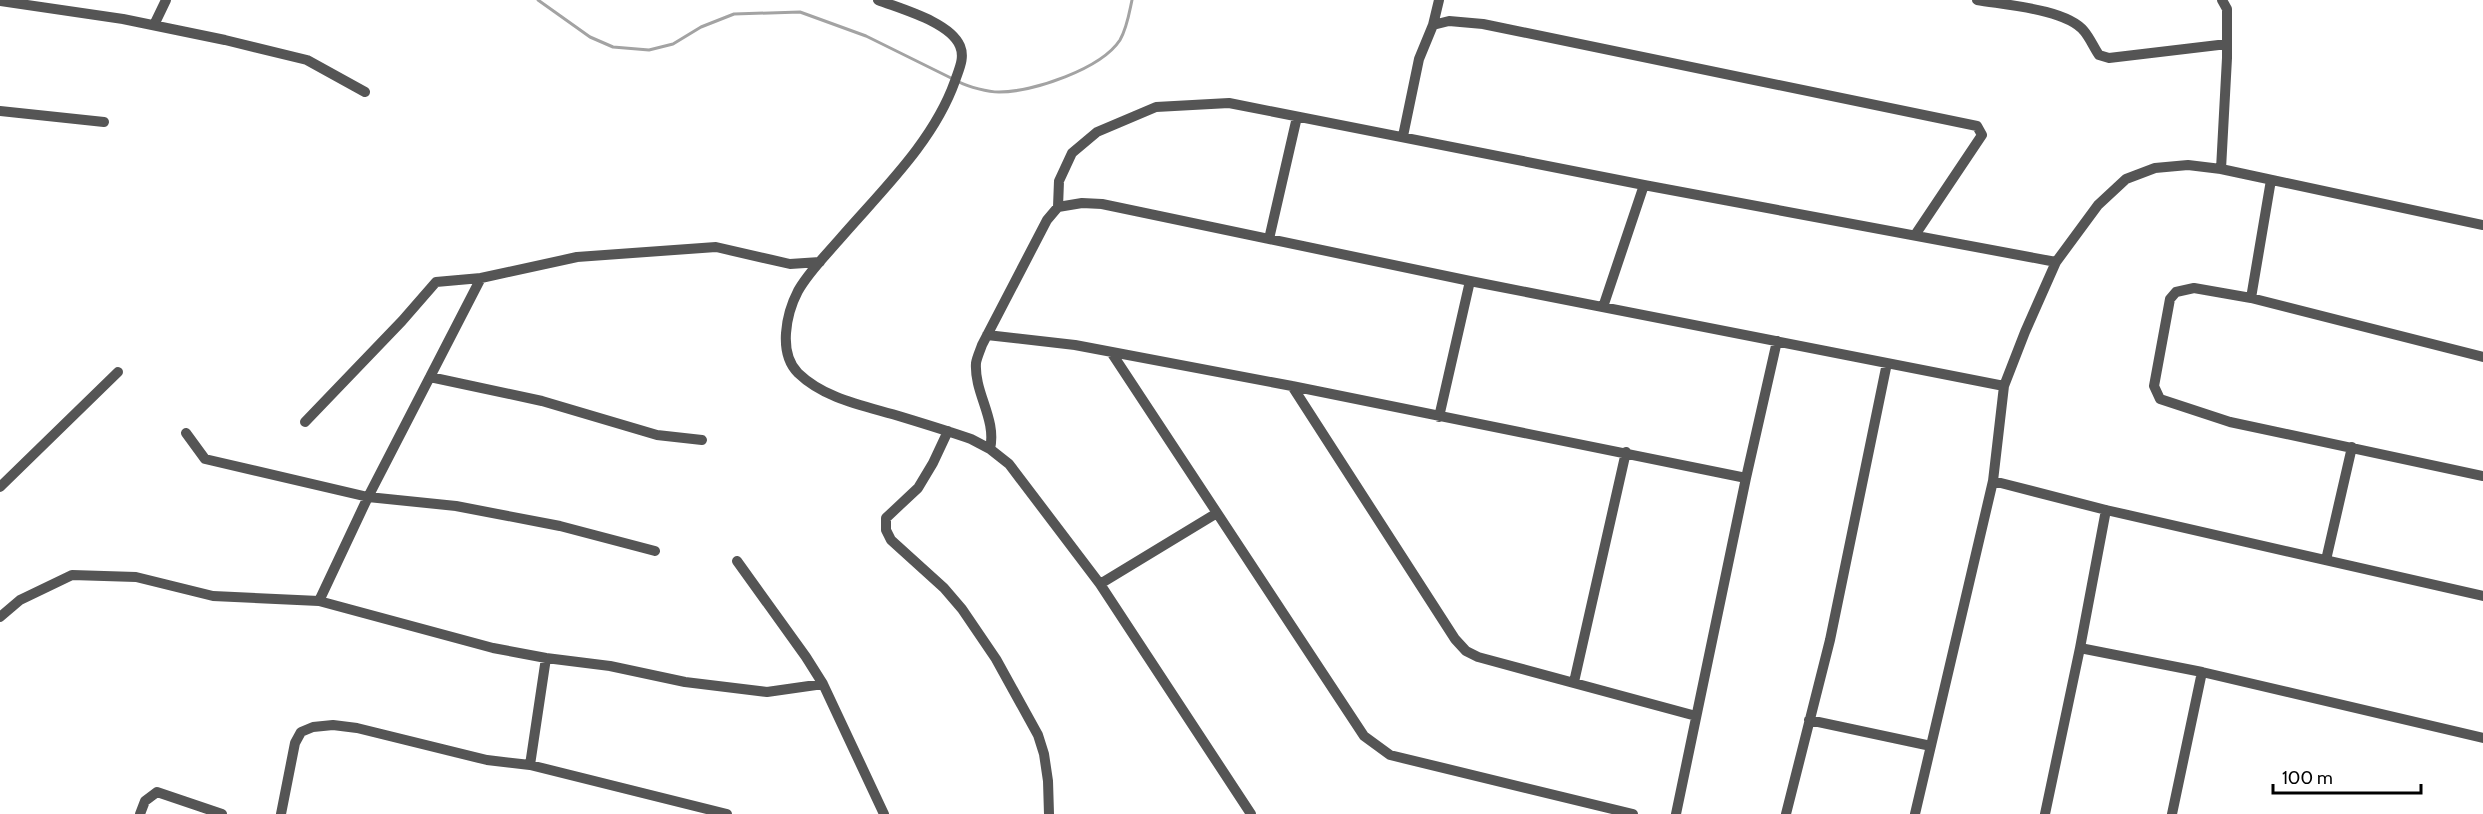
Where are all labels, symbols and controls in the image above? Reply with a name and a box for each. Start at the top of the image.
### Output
scale bar [2273,757,2422,795]
text: 100 m [2282,767,2333,789]

